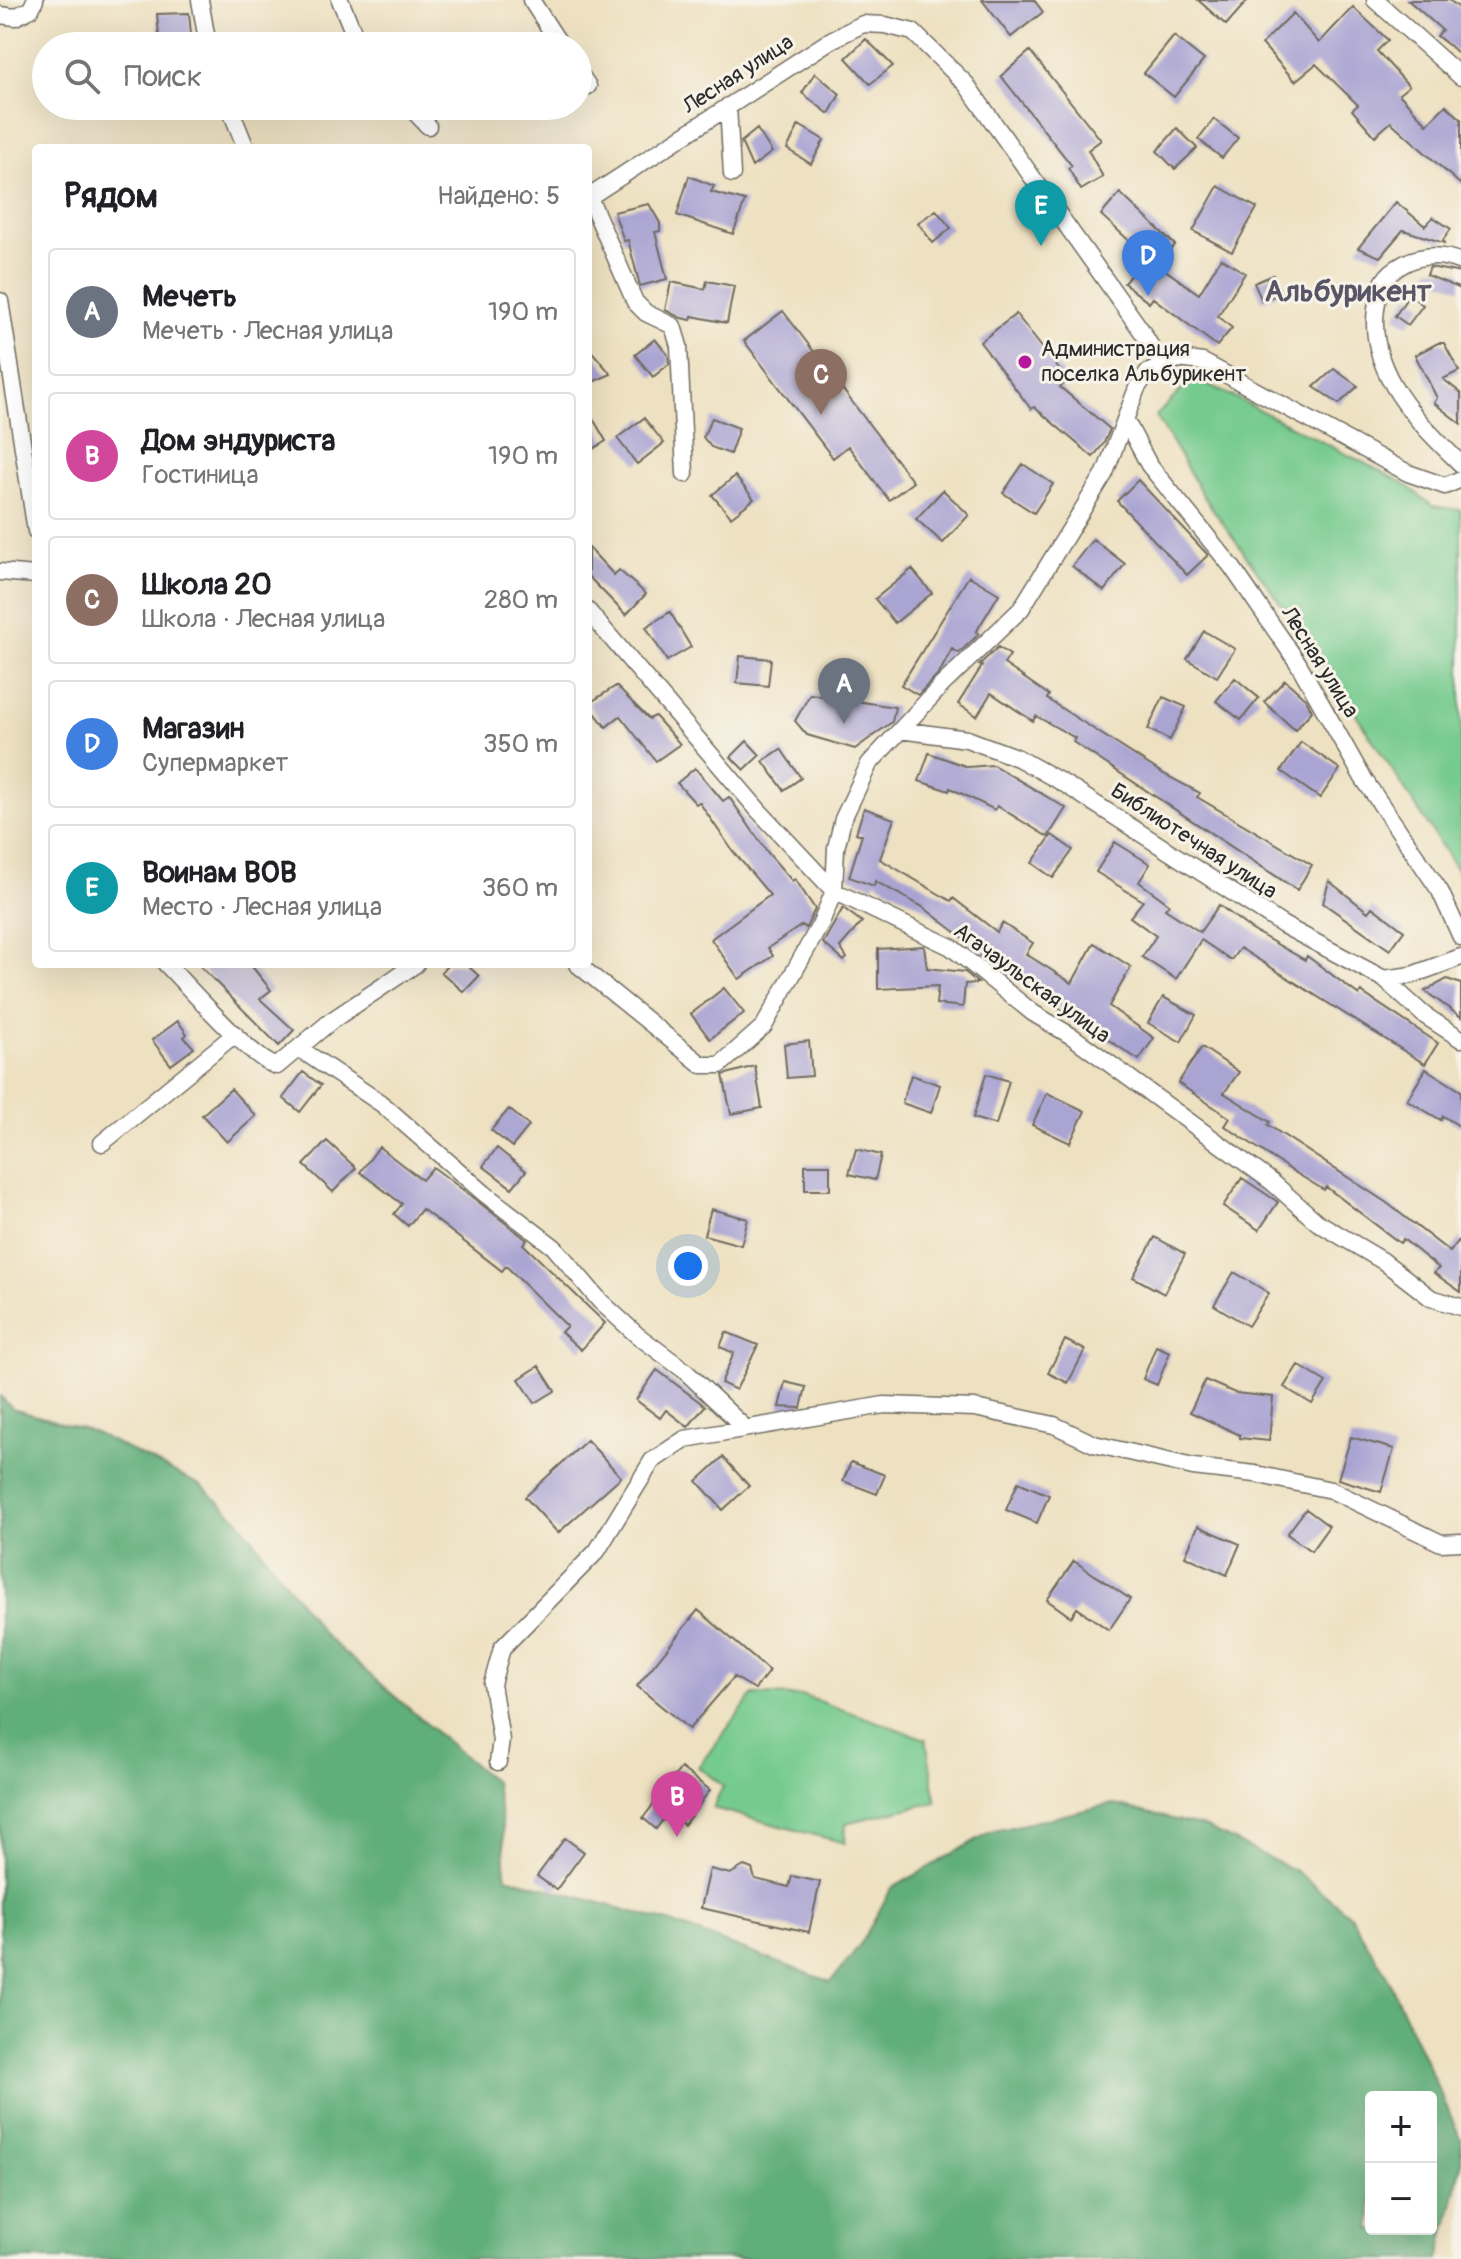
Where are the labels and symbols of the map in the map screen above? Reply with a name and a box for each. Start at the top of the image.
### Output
street label: Лесная улица [677,28,799,121]
pin: E [1015,180,1067,246]
pin: D [1122,230,1174,296]
district label: Альбурикент [1265,273,1432,310]
place label: Администрация поселка Альбурикент [1041,335,1246,388]
pin: C [795,349,847,415]
marker: Администрация поселка Альбурикент [1016,353,1034,371]
street label: Лесная улица [1274,600,1365,723]
pin: A [818,658,870,724]
street label: Библиотечная улица [1105,777,1283,905]
street label: Агачаульская улица [948,917,1116,1049]
your location [668,1246,708,1286]
pin: B [651,1771,703,1837]

